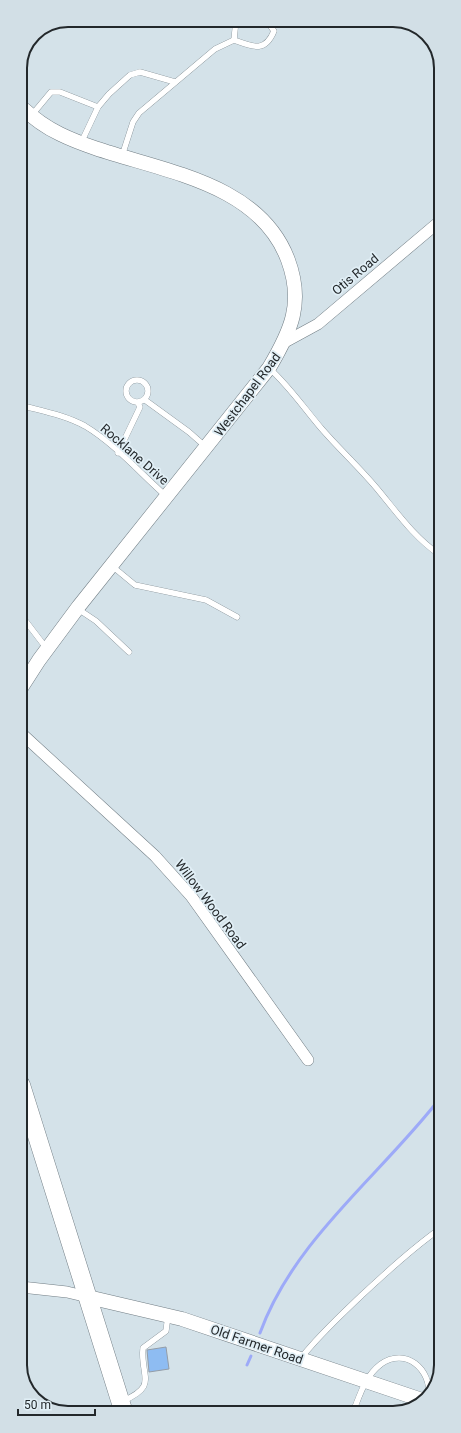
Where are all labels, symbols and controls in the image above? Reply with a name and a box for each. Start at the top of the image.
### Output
street label: Otis Road [329,251,382,298]
street label: Westchapel Road [211,350,284,439]
street label: Rocklane Drive [97,421,172,488]
street label: Willow Wood Road [172,857,249,952]
street label: Old Farmer Road [209,1322,305,1367]
scale bar [18,1391,95,1417]
text: 50 m [24,1398,51,1412]

